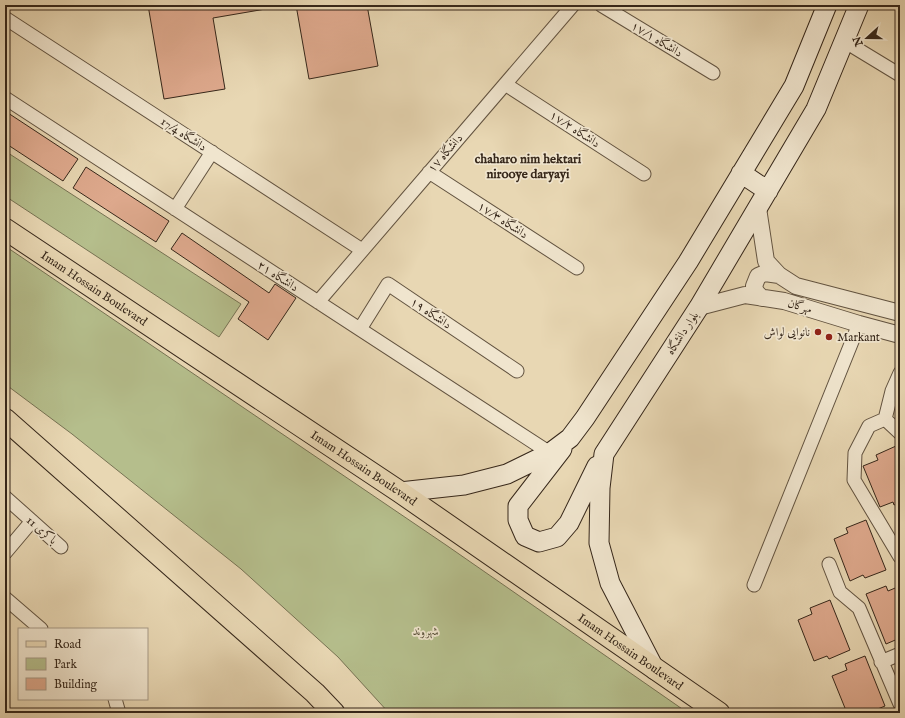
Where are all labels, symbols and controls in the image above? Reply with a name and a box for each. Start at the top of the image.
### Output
street label: دانشگاه ۱۷/۱ [628,17,686,61]
north arrow [847,18,887,58]
text: N [850,34,867,49]
street label: دانشگاه ۱۷/۲ [547,107,603,151]
street label: دانشگاه 17/4 [158,113,210,155]
street label: دانشگاه ۱۷ [424,130,466,176]
district label: chaharo nim hektari nirooye daryayi [475,151,582,183]
street label: دانشگاه ۱۷/۳ [475,198,531,242]
street label: Imam Hossain Boulevard [38,248,150,330]
street label: دانشگاه ۲۱ [254,257,302,295]
street label: دانشگاه ۱۹ [407,293,455,333]
street label: مهرگان [786,295,815,317]
street label: بلوار دانشگاه [662,308,702,358]
place label: نانوایی لواش [764,325,810,340]
marker: نانوایی لواش [813,327,823,337]
place label: Markant [837,330,880,345]
marker: Markant [824,332,834,342]
street label: Imam Hossain Boulevard [307,427,420,510]
street label: باکری 11 [23,513,60,548]
street label: Imam Hossain Boulevard [575,610,686,694]
park label: شهروند [413,624,439,639]
legend [18,628,148,700]
text: Road [54,637,82,652]
text: Park [54,657,77,672]
text: Building [54,677,98,692]

